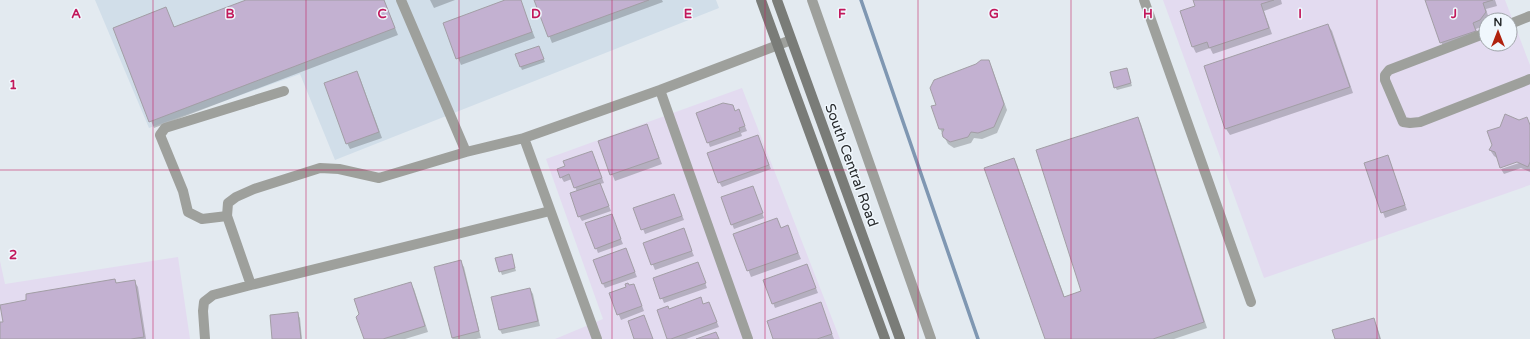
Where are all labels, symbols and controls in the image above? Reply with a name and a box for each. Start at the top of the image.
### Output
text: A [71,6,81,22]
text: B [225,6,235,22]
text: C [377,6,387,22]
text: D [531,6,541,22]
text: E [684,6,692,22]
text: F [838,6,846,22]
text: G [989,6,999,22]
text: H [1143,6,1153,22]
text: I [1298,6,1302,22]
text: J [1450,6,1457,22]
north arrow [1478,12,1518,52]
text: N [1494,16,1502,29]
text: 1 [9,77,17,93]
street label: South Central Road [821,101,882,229]
text: 2 [9,247,17,263]

